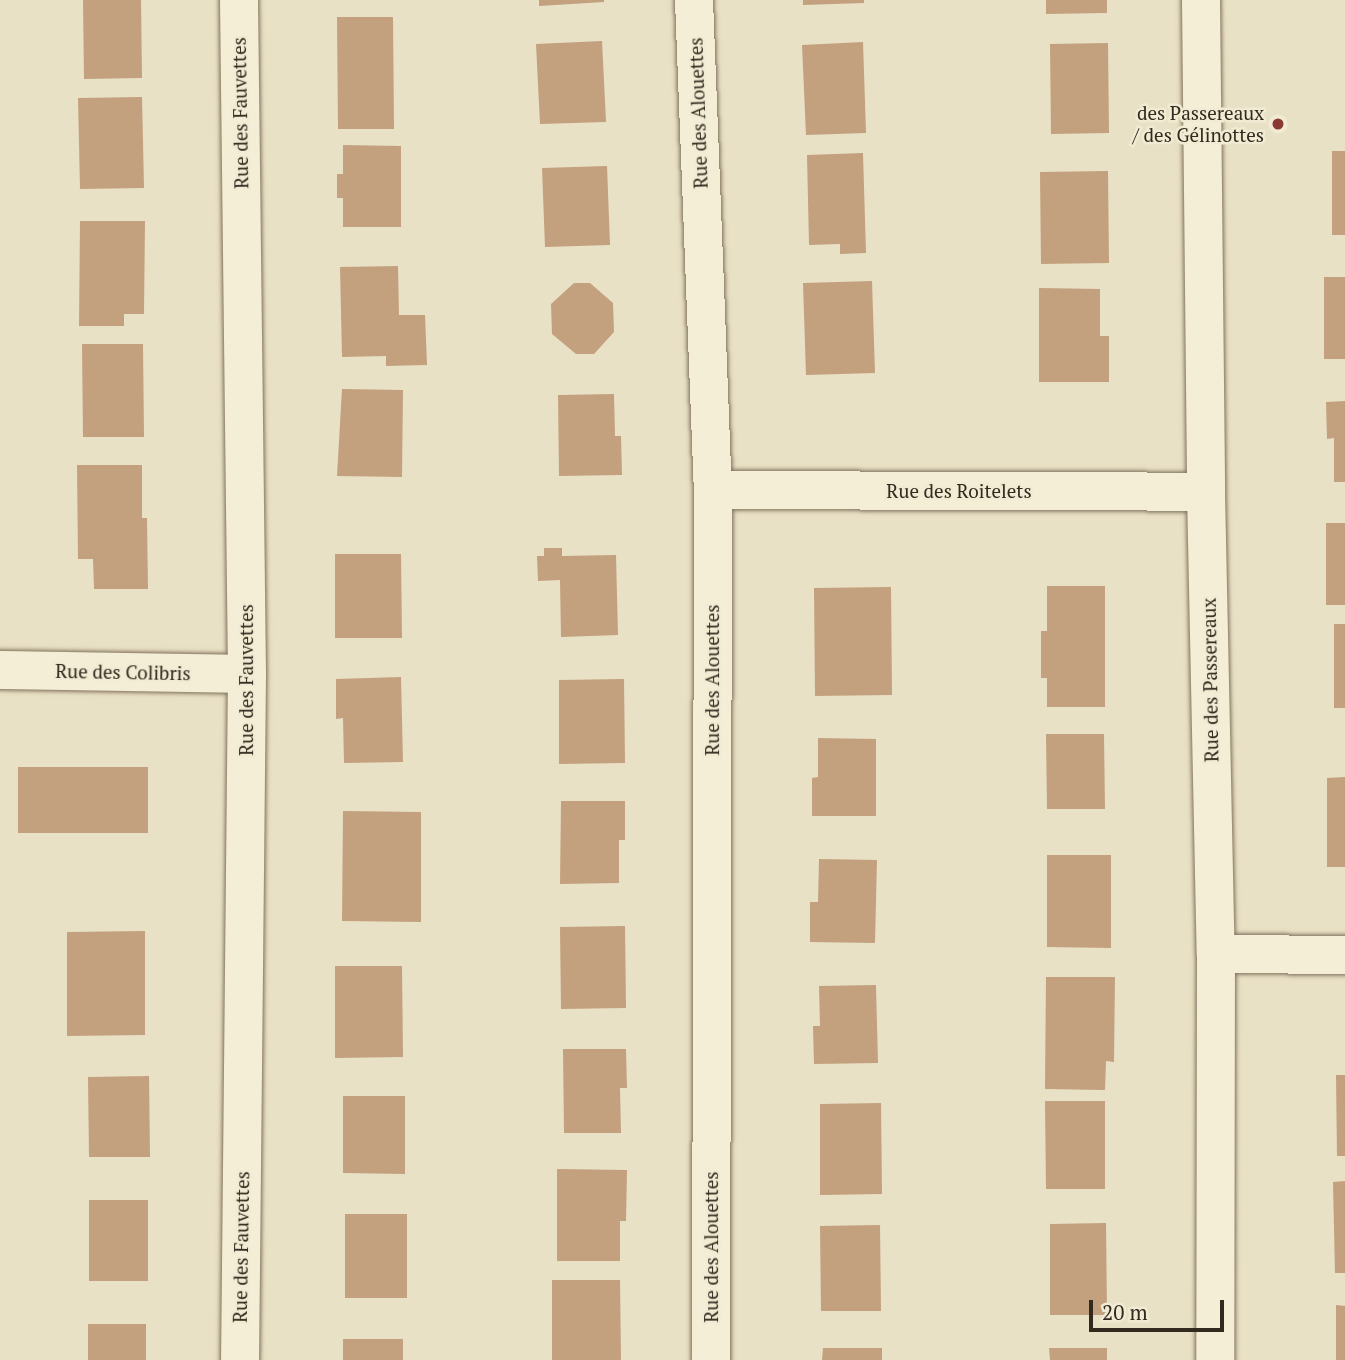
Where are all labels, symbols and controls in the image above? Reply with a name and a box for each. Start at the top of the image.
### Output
street label: Rue des Fauvettes [227,37,253,189]
street label: Rue des Alouettes [684,37,712,189]
place label: des Passereaux / des Gélinottes [1132,102,1264,146]
marker: des Passereaux / des Gélinottes [1270,116,1286,132]
street label: Rue des Roitelets [886,480,1032,502]
street label: Rue des Passereaux [1197,598,1223,762]
street label: Rue des Fauvettes [235,604,257,756]
street label: Rue des Alouettes [701,604,723,756]
street label: Rue des Colibris [55,659,191,685]
street label: Rue des Fauvettes [228,1171,254,1323]
street label: Rue des Alouettes [700,1171,722,1323]
scale bar [1093,1286,1228,1330]
text: 20 m [1102,1298,1148,1326]

